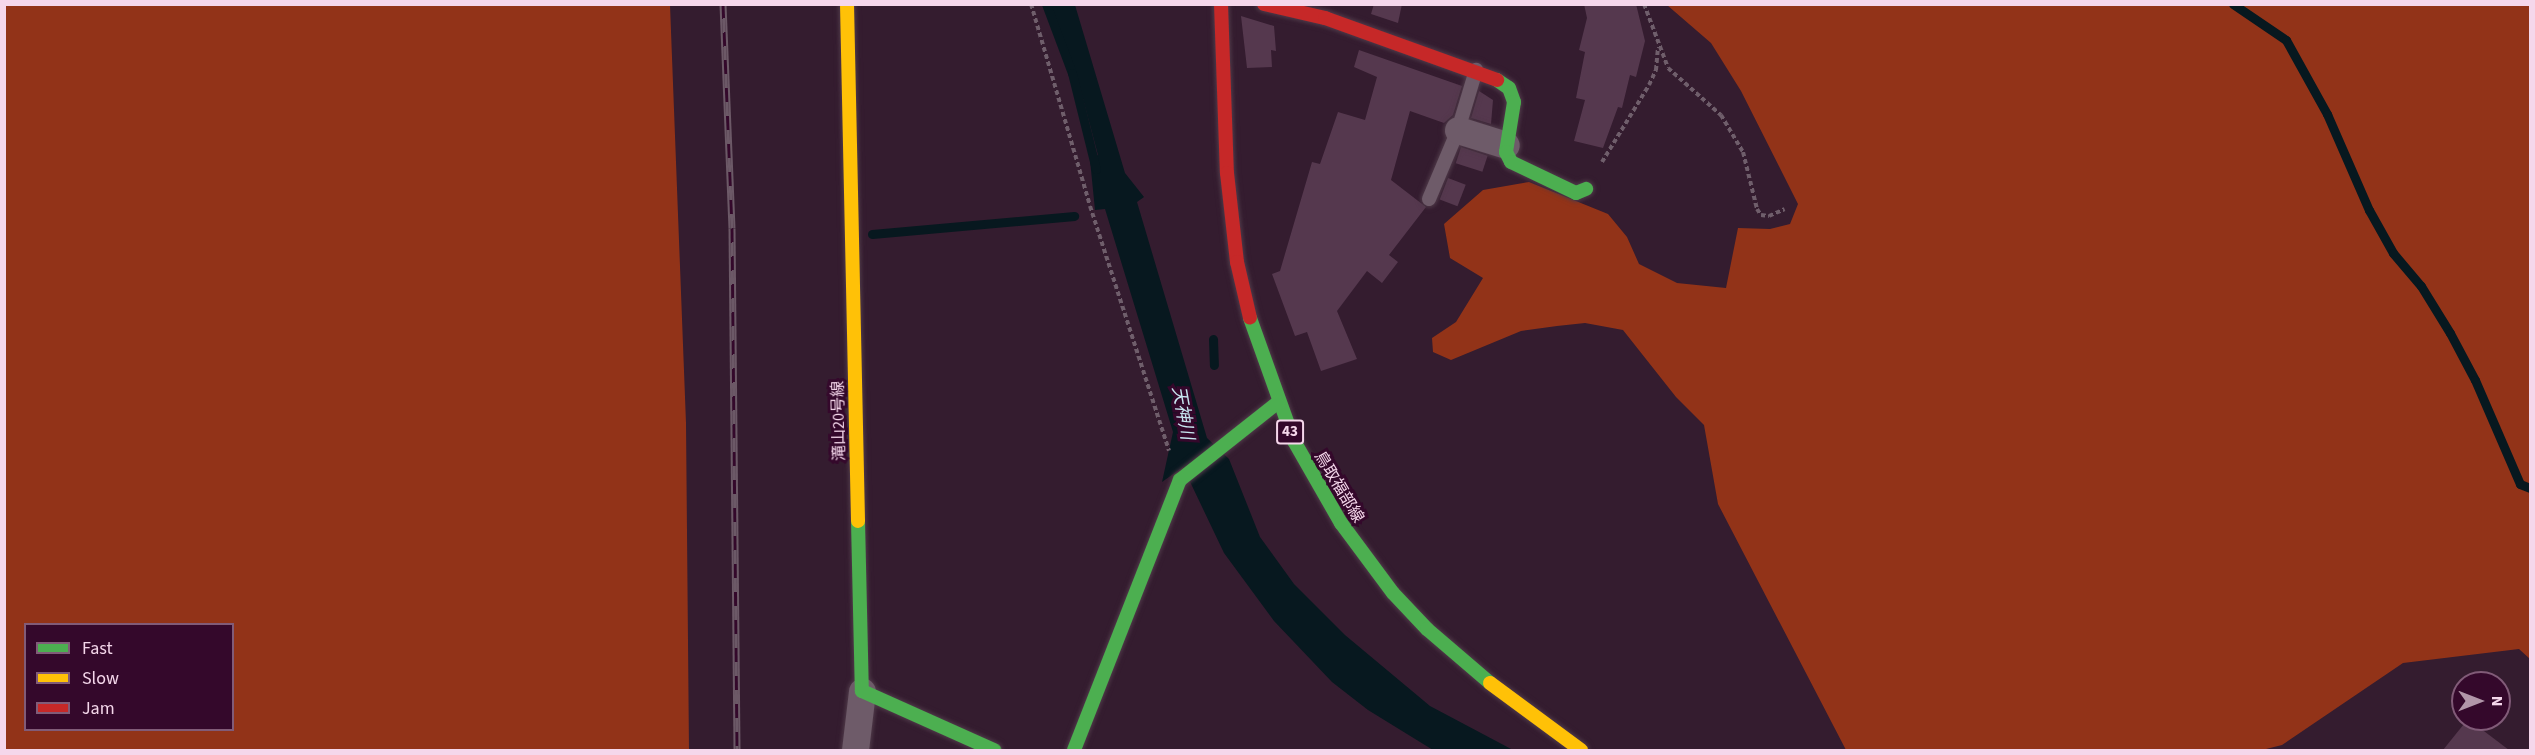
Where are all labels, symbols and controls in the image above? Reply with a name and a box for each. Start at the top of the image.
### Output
street label: 滝山20号線 [829,381,849,461]
water label: 天神川 [1167,385,1197,441]
road number: 43 [1275,420,1305,444]
street label: 鳥取福部線 [1310,448,1368,526]
legend [24,623,234,731]
text: Fast [82,636,113,661]
text: Slow [82,666,119,691]
north arrow [2451,671,2511,731]
text: Jam [82,696,115,721]
text: N [2486,696,2508,706]

